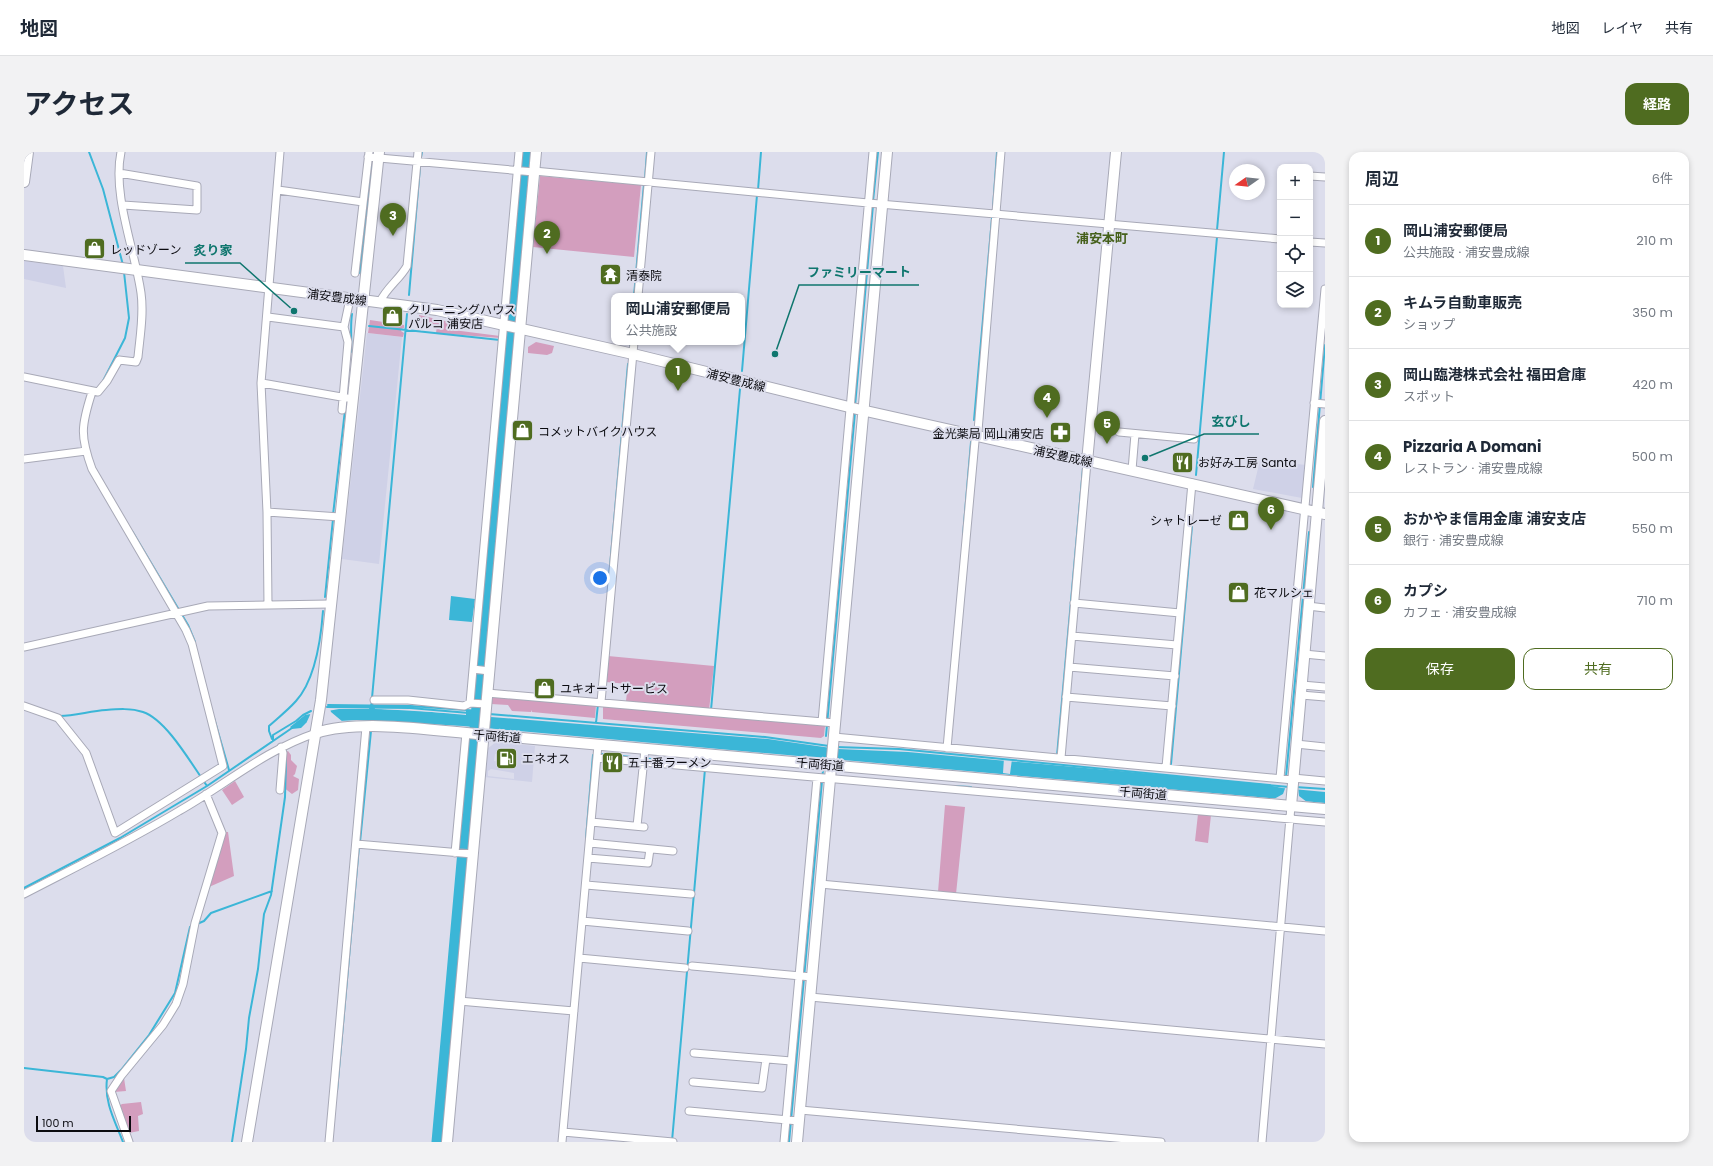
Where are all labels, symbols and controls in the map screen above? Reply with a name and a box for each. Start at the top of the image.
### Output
text: 地図 [20,15,58,42]
text: 地図 [1551,18,1579,38]
text: レイヤ [1601,18,1643,38]
text: 共有 [1665,18,1693,38]
button: 経路 [1625,83,1689,125]
text: アクセス [24,85,135,124]
north arrow [1229,164,1265,200]
map controls [1277,164,1313,308]
button: + [1277,164,1313,200]
text: 周辺 [1365,167,1399,191]
text: 6件 [1652,169,1673,188]
button: − [1277,200,1313,236]
pin: 3 [380,203,406,236]
text: 岡山浦安郵便局 [1403,220,1508,241]
pin: 2 [534,221,560,254]
district label: 浦安本町 [1076,229,1128,248]
text: 1 [1376,231,1380,250]
text: 210 m [1636,231,1673,250]
shop icon: レッドゾーン [81,236,107,262]
button: locate [1277,236,1313,272]
callout: 炙り家 [185,238,240,263]
place label: レッドゾーン [110,241,181,258]
text: 炙り家 [193,241,233,260]
text: 公共施設 · 浦安豊成線 [1403,243,1530,262]
callout: ファミリーマート [799,260,919,285]
temple icon: 清泰院 [597,262,623,288]
text: ファミリーマート [807,263,911,282]
place label: 清泰院 [626,267,662,284]
button: layers [1277,272,1313,308]
street label: 浦安豊成線 [306,285,368,309]
text: キムラ自動車販売 [1403,292,1522,313]
popup [611,293,745,345]
text: 岡山浦安郵便局 [625,298,731,319]
place label: クリーニングハウス パルコ 浦安店 [408,301,516,332]
shop icon: クリーニングハウス パルコ 浦安店 [379,303,405,329]
text: 2 [1374,303,1382,322]
text: 350 m [1632,303,1673,322]
text: ショップ [1403,315,1455,334]
text: 公共施設 [625,321,678,340]
pin: 1 [665,358,691,391]
street label: 浦安豊成線 [705,364,767,396]
text: 岡山臨港株式会社 福田倉庫 [1403,364,1586,385]
text: 3 [1374,375,1382,394]
text: 420 m [1632,375,1673,394]
pin: 4 [1034,385,1060,418]
text: スポット [1403,387,1455,406]
callout: 玄びし [1204,409,1259,434]
pin: 5 [1094,411,1120,444]
text: 玄びし [1211,412,1251,431]
shop icon: コメットバイクハウス [510,418,536,444]
pharmacy icon: 金光薬局 岡山浦安店 [1047,420,1073,446]
place label: コメットバイクハウス [538,423,657,440]
place label: 金光薬局 岡山浦安店 [933,425,1044,442]
text: Pizzaria A Domani [1403,436,1541,457]
street label: 浦安豊成線 [1032,441,1094,471]
text: 4 [1374,447,1382,466]
text: 500 m [1632,447,1673,466]
restaurant icon: お好み工房 Santa [1169,449,1195,475]
place label: お好み工房 Santa [1198,454,1297,471]
text: レストラン · 浦安豊成線 [1403,459,1543,478]
pin: 6 [1258,497,1284,530]
shop icon: シャトレーゼ [1225,507,1251,533]
text: おかやま信用金庫 浦安支店 [1403,508,1586,529]
place label: シャトレーゼ [1150,512,1222,529]
text: 5 [1374,519,1382,538]
text: 550 m [1632,519,1673,538]
text: 銀行 · 浦安豊成線 [1403,531,1504,550]
your location [590,568,610,588]
shop icon: 花マルシェ [1226,579,1252,605]
text: カプシ [1403,580,1448,601]
place label: 花マルシェ [1254,584,1314,601]
text: 6 [1374,591,1382,610]
text: 710 m [1637,591,1673,610]
text: カフェ · 浦安豊成線 [1403,603,1517,622]
button: 保存 [1365,648,1515,690]
button: 共有 [1523,648,1673,690]
shop icon: ユキオートサービス [531,675,557,701]
place label: ユキオートサービス [560,680,668,697]
street label: 千両街道 [472,725,522,747]
fuel station icon: エネオス [493,745,519,771]
restaurant icon: 五十番ラーメン [600,749,626,775]
place label: エネオス [522,750,570,767]
street label: 千両街道 [795,753,845,775]
place label: 五十番ラーメン [628,754,712,771]
street label: 千両街道 [1118,782,1168,804]
scale bar [36,1114,131,1133]
text: 100 m [42,1115,74,1131]

